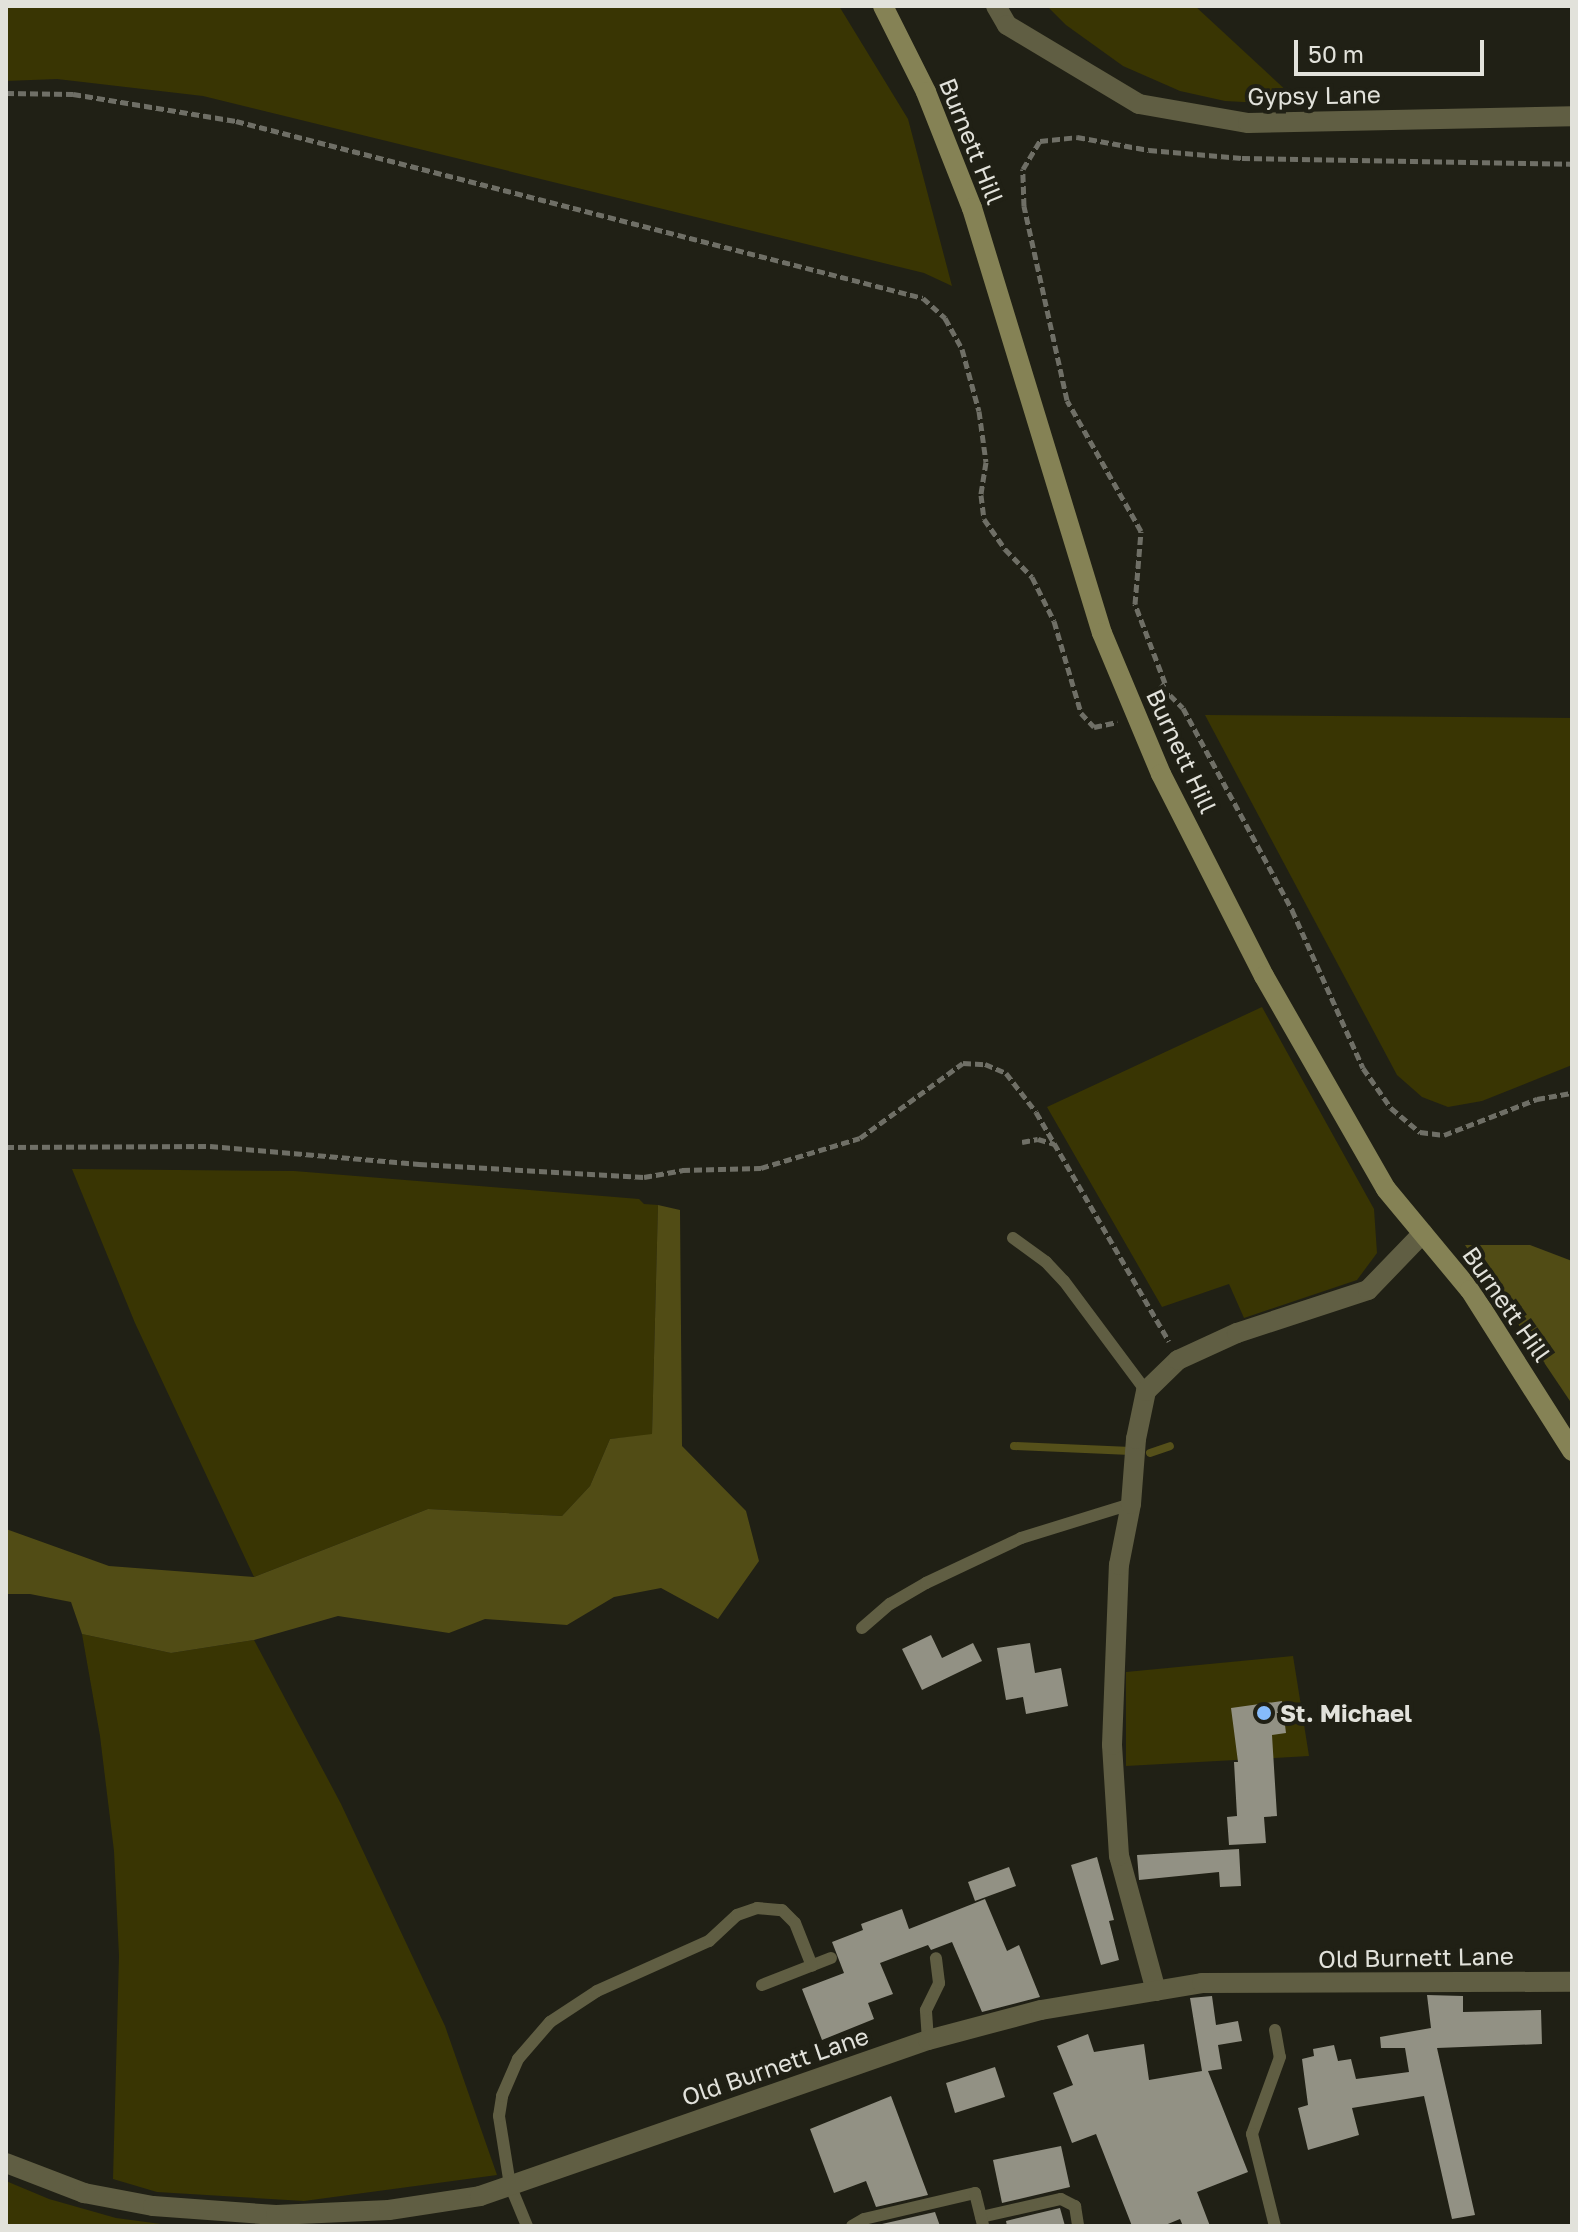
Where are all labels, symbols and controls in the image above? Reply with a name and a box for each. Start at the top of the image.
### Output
scale bar [1298,24,1488,74]
text: 50 m [1308,39,1364,68]
street label: Burnett Hill [934,74,1010,208]
street label: Gypsy Lane [1247,79,1381,111]
street label: Burnett Hill [1141,684,1223,818]
street label: Burnett Hill [1457,1241,1557,1367]
place label: St. Michael [1280,1699,1412,1727]
marker: St. Michael [1255,1704,1273,1722]
street label: Old Burnett Lane [1318,1941,1514,1973]
street label: Old Burnett Lane [678,2021,872,2111]

